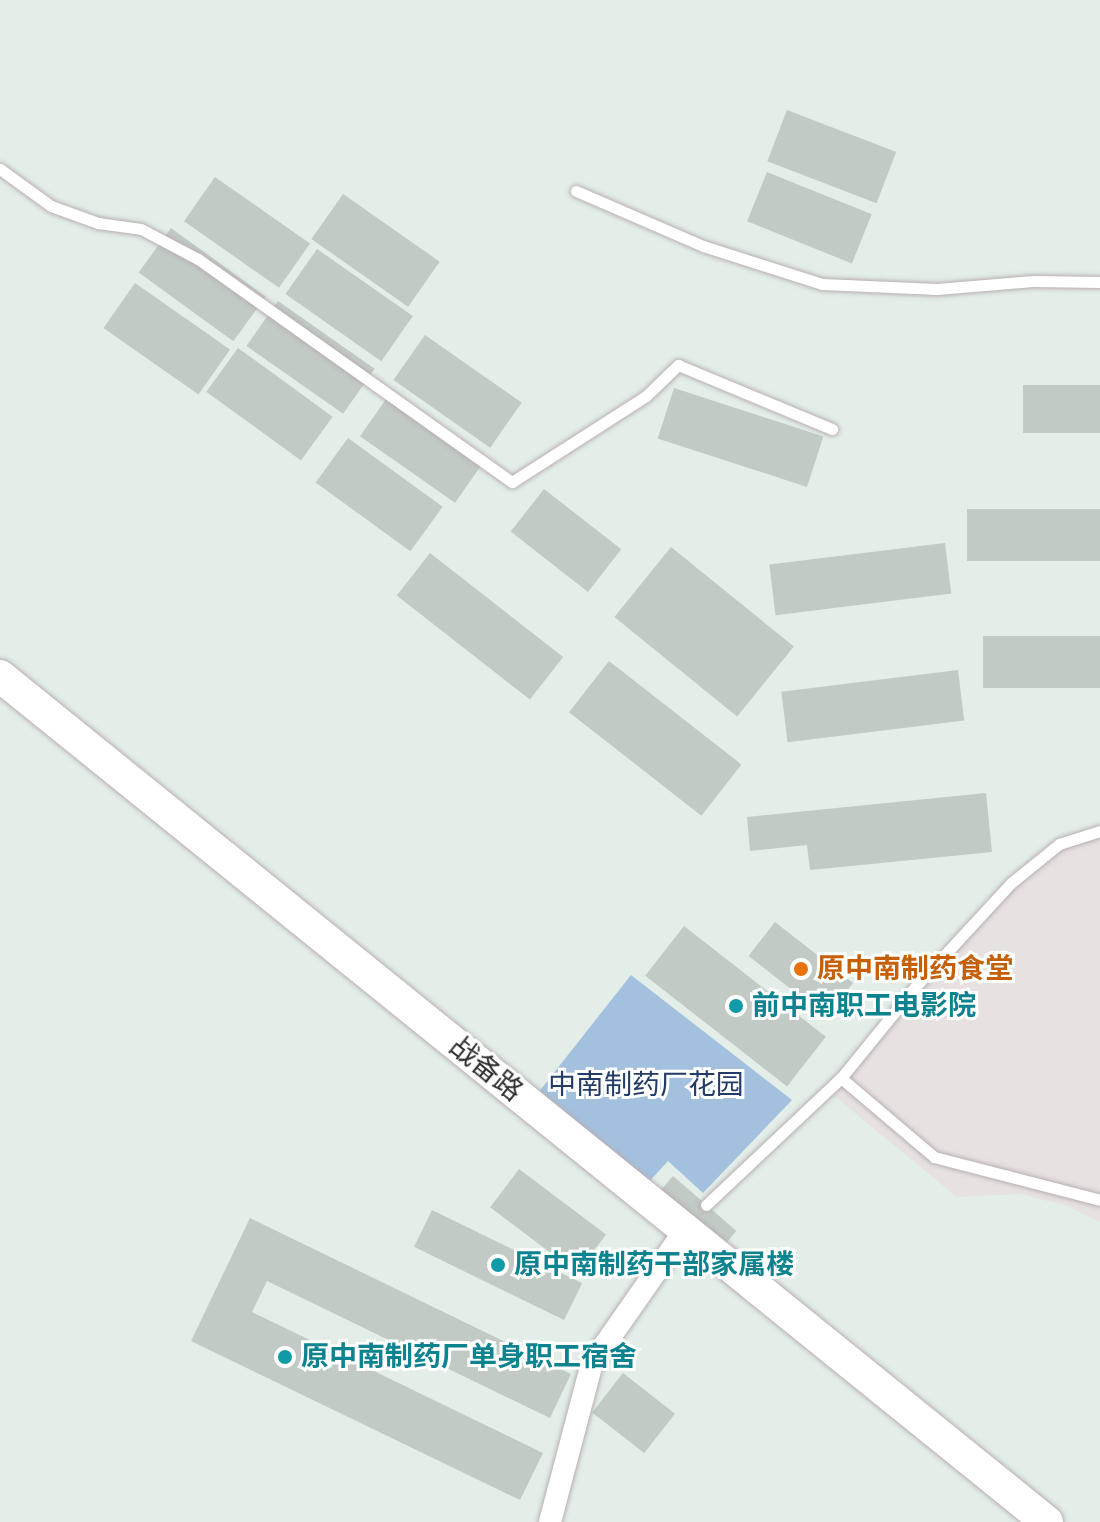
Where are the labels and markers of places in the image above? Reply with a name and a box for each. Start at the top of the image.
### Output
place label: 原中南制药食堂 [817,952,1013,986]
marker: 原中南制药食堂 [792,960,810,978]
place label: 前中南职工电影院 [752,989,976,1023]
marker: 前中南职工电影院 [727,997,745,1015]
place label: 原中南制药干部家属楼 [514,1248,794,1282]
marker: 原中南制药干部家属楼 [489,1256,507,1274]
place label: 原中南制药厂单身职工宿舍 [301,1340,637,1374]
marker: 原中南制药厂单身职工宿舍 [276,1348,294,1366]

